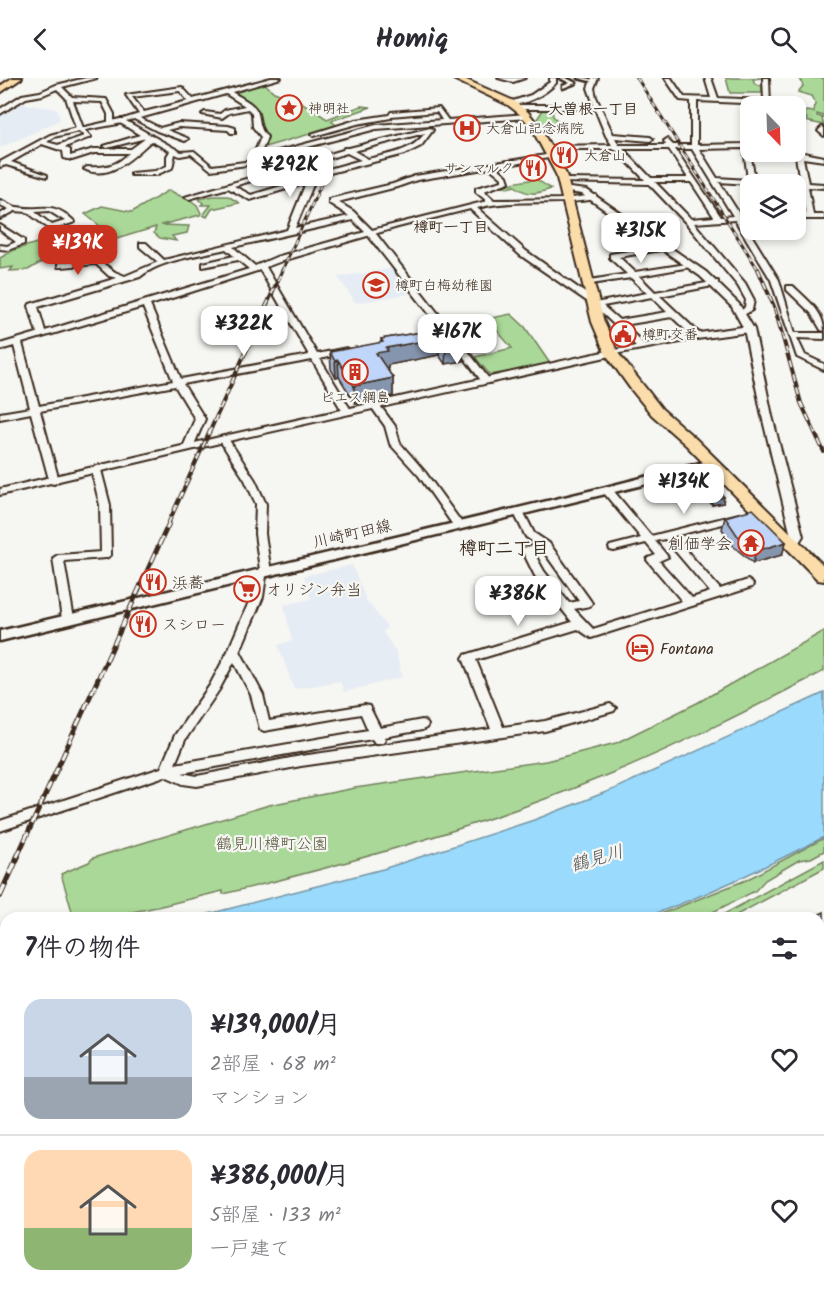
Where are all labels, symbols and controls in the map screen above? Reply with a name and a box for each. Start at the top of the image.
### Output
text: Homiq [375,18,449,61]
icon: back [24,23,57,56]
icon: search [767,23,800,56]
place icon: 神明社 [274,93,304,123]
north arrow [740,96,806,162]
map controls [740,96,806,240]
place label: 神明社 [308,98,350,120]
district label: 大曽根一丁目 [548,98,638,122]
hospital icon: 大倉山記念病院 [452,113,482,143]
place label: 大倉山記念病院 [486,118,584,140]
restaurant icon: 大倉山 [549,140,579,170]
place label: 大倉山 [584,145,626,167]
pin: ¥292K [248,147,332,198]
text: ¥292K [261,150,319,182]
restaurant icon: サンマルク [518,153,548,183]
place label: サンマルク [444,158,514,180]
button: layers [740,174,806,240]
pin: ¥315K [599,213,683,264]
district label: 樽町一丁目 [413,216,489,240]
text: ¥315K [615,216,667,248]
pin: ¥139K [36,225,120,276]
text: ¥139K [52,228,104,260]
school or university icon: 樽町白梅幼稚園 [361,270,391,300]
place label: 樽町白梅幼稚園 [395,275,493,297]
pin: ¥322K [202,306,286,357]
text: ¥322K [215,309,273,341]
pin: ¥167K [415,314,499,365]
text: ¥167K [432,317,482,349]
public building icon: 樽町交番 [608,319,638,349]
place label: 樽町交番 [642,324,698,346]
building icon: ピエス綱島 [340,357,370,387]
place label: ピエス綱島 [320,387,390,409]
pin: ¥134K [642,464,726,515]
text: ¥134K [658,467,710,499]
street label: 川崎町田線 [311,513,394,556]
temple icon: 創価学会 [736,528,766,558]
place label: 創価学会 [668,532,732,557]
district label: 樽町二丁目 [459,535,549,564]
restaurant icon: 浜蕎 [138,567,168,597]
place label: 浜蕎 [172,571,204,596]
supermarket icon: オリジン弁当 [232,574,262,604]
pin: ¥386K [476,576,560,627]
place label: オリジン弁当 [266,578,362,603]
text: ¥386K [489,579,547,611]
restaurant icon: スシロー [128,609,158,639]
place label: スシロー [162,613,226,638]
hotel icon: Fontana [625,633,655,663]
place label: Fontana [660,637,714,662]
park label: 鶴見川樽町公園 [216,832,328,857]
water label: 鶴見川 [567,838,627,881]
text: 7件の物件 [24,928,140,970]
icon: filters [768,932,801,965]
text: ¥139,000/月 [210,1005,341,1047]
icon: home [72,1023,144,1095]
icon: heart [768,1043,801,1076]
text: 2部屋 · 68 m² [210,1049,336,1081]
text: マンション [210,1083,309,1115]
text: ¥386,000/月 [210,1156,350,1198]
icon: home [72,1174,144,1246]
icon: heart [768,1194,801,1227]
text: 5部屋 · 133 m² [210,1200,341,1232]
text: 一戸建て [210,1234,290,1266]

